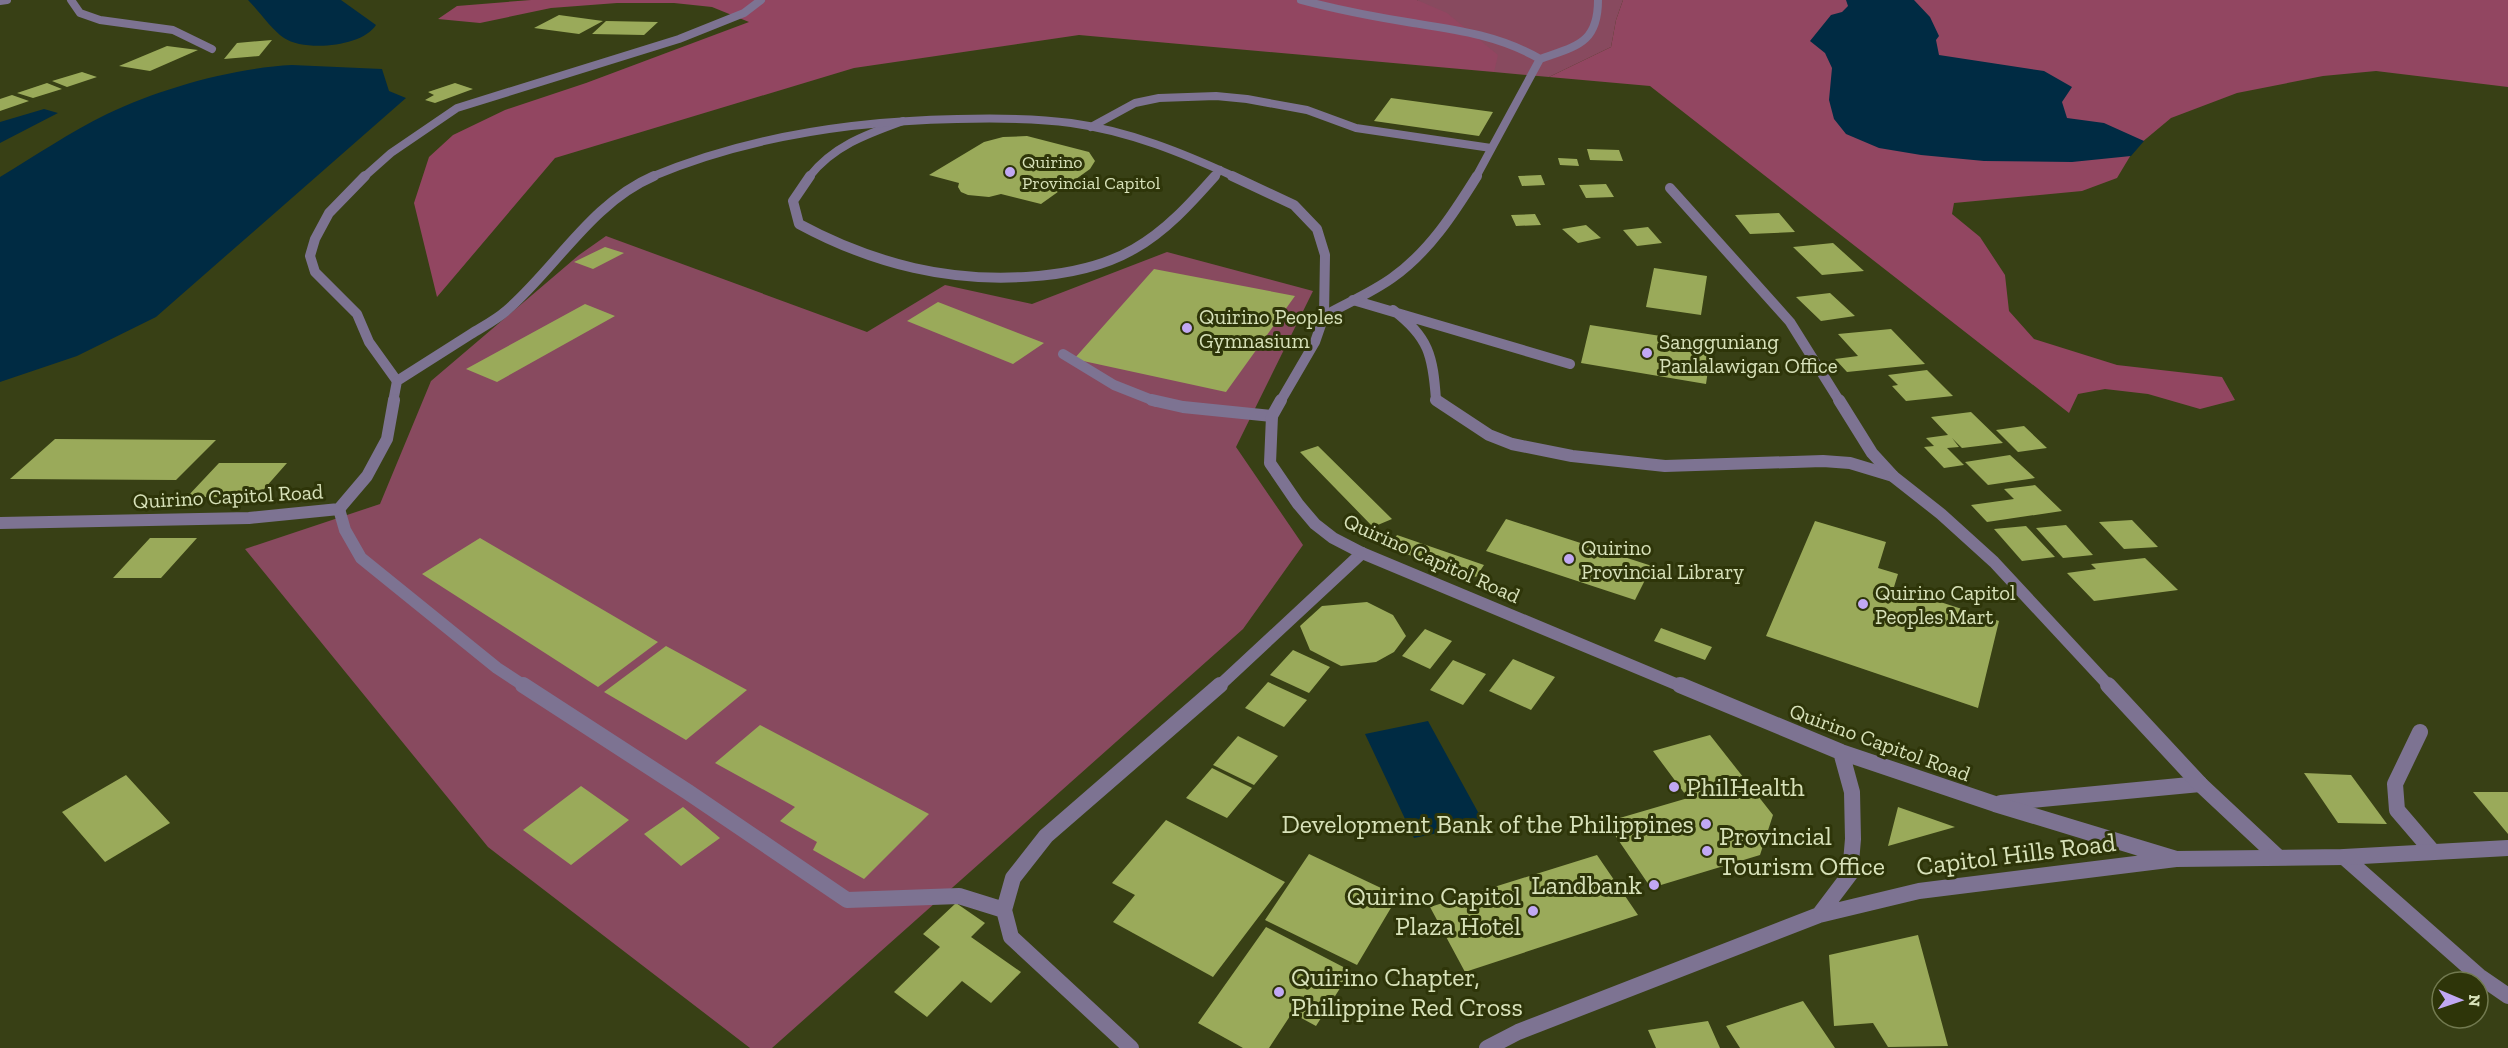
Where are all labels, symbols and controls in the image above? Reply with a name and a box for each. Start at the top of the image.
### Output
place label: Quirino Provincial Capitol [1022,151,1160,194]
marker: Quirino Provincial Capitol [1003,165,1017,179]
place label: Quirino Peoples Gymnasium [1199,304,1343,353]
marker: Quirino Peoples Gymnasium [1180,321,1194,335]
place label: Sangguniang Panlalawigan Office [1659,329,1838,378]
marker: Sangguniang Panlalawigan Office [1640,346,1654,360]
street label: Quirino Capitol Road [132,479,324,513]
street label: Quirino Capitol Road [1340,508,1525,608]
place label: Quirino Provincial Library [1581,535,1744,584]
marker: Quirino Provincial Library [1562,552,1576,566]
place label: Quirino Capitol Peoples Mart [1875,580,2016,629]
marker: Quirino Capitol Peoples Mart [1856,597,1870,611]
street label: Quirino Capitol Road [1786,698,1974,786]
place label: PhilHealth [1686,771,1805,803]
marker: PhilHealth [1667,780,1681,794]
place label: Development Bank of the Philippines [1281,808,1694,840]
marker: Development Bank of the Philippines [1699,817,1713,831]
place label: Provincial Tourism Office [1719,820,1885,882]
street label: Capitol Hills Road [1914,826,2118,882]
marker: Provincial Tourism Office [1700,844,1714,858]
place label: Landbank [1531,869,1642,901]
marker: Landbank [1647,878,1661,892]
place label: Quirino Capitol Plaza Hotel [1347,880,1521,942]
marker: Quirino Capitol Plaza Hotel [1526,904,1540,918]
place label: Quirino Chapter, Philippine Red Cross [1291,961,1523,1023]
north arrow [2430,970,2490,1030]
marker: Quirino Chapter, Philippine Red Cross [1272,985,1286,999]
text: N [2465,994,2484,1007]

